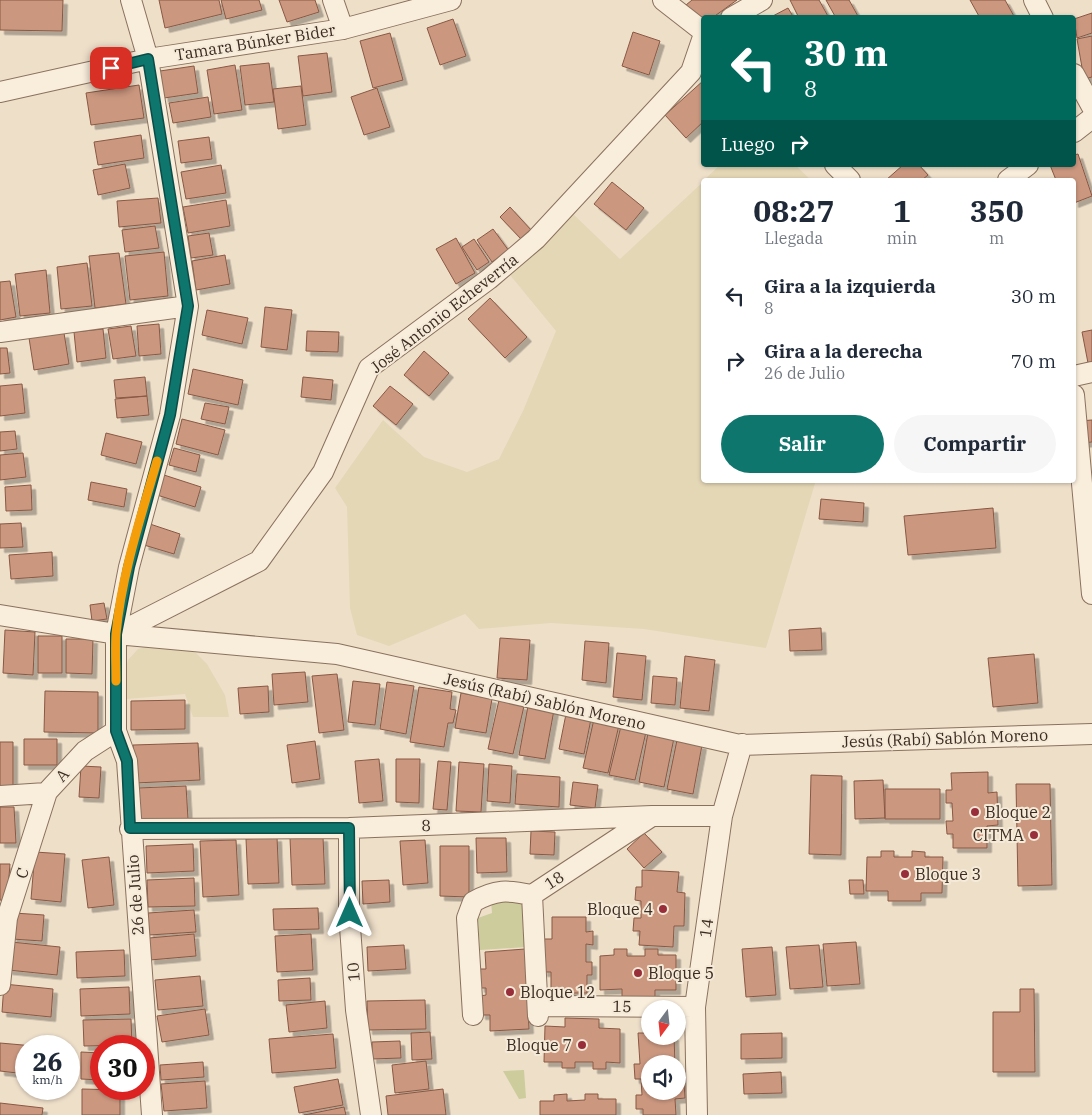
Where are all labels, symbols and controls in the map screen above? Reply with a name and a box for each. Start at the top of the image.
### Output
street label: Tamara Búnker Bider [173,19,337,65]
text: 30 m [804,30,888,76]
icon: left [721,35,786,100]
pin [90,47,132,89]
icon: arrive [97,54,125,82]
text: 8 [804,74,817,103]
icon: right [785,130,813,158]
text: Luego [721,132,775,156]
text: 08:27 [753,191,834,230]
text: 1 [893,191,911,230]
text: 350 [970,191,1024,230]
text: Llegada [765,228,823,248]
text: min [887,228,917,248]
text: m [989,228,1004,248]
street label: José Antonio Echeverría [366,249,522,377]
text: Gira a la izquierda [764,274,936,298]
icon: left [721,282,749,310]
text: 30 m [1011,284,1056,308]
text: 8 [764,298,774,318]
text: Gira a la derecha [764,339,923,363]
icon: right [721,347,749,375]
text: 70 m [1011,349,1056,373]
text: 26 de Julio [764,363,845,383]
button: Salir [721,415,884,473]
button: Compartir [894,415,1056,473]
street label: Jesús (Rabí) Sablón Moreno [442,668,648,734]
street label: Jesús (Rabí) Sablón Moreno [842,724,1048,752]
street label: A [51,764,73,786]
place label: Bloque 2 [985,802,1051,822]
marker: Bloque 2 [969,806,981,818]
street label: 8 [421,815,431,835]
place label: CITMA [973,825,1024,845]
marker: CITMA [1028,829,1040,841]
street label: 26 de Julio [122,854,148,936]
place label: Bloque 3 [915,864,981,884]
street label: C [11,865,33,881]
street label: 18 [541,866,567,894]
marker: Bloque 3 [899,868,911,880]
position arrow [323,886,375,938]
place label: Bloque 4 [587,899,653,919]
marker: Bloque 4 [657,903,669,915]
street label: 14 [695,917,717,939]
street label: 10 [342,962,364,982]
place label: Bloque 5 [648,963,714,983]
marker: Bloque 5 [632,967,644,979]
place label: Bloque 12 [520,982,596,1002]
marker: Bloque 12 [504,986,516,998]
street label: 15 [612,996,632,1016]
north arrow [641,1000,686,1045]
map controls [641,1000,686,1100]
speed limit sign: 30 [90,1035,155,1100]
place label: Bloque 7 [506,1035,572,1055]
marker: Bloque 7 [576,1039,588,1051]
text: 26 [32,1045,63,1078]
button: sound [641,1055,686,1100]
text: km/h [32,1072,63,1087]

